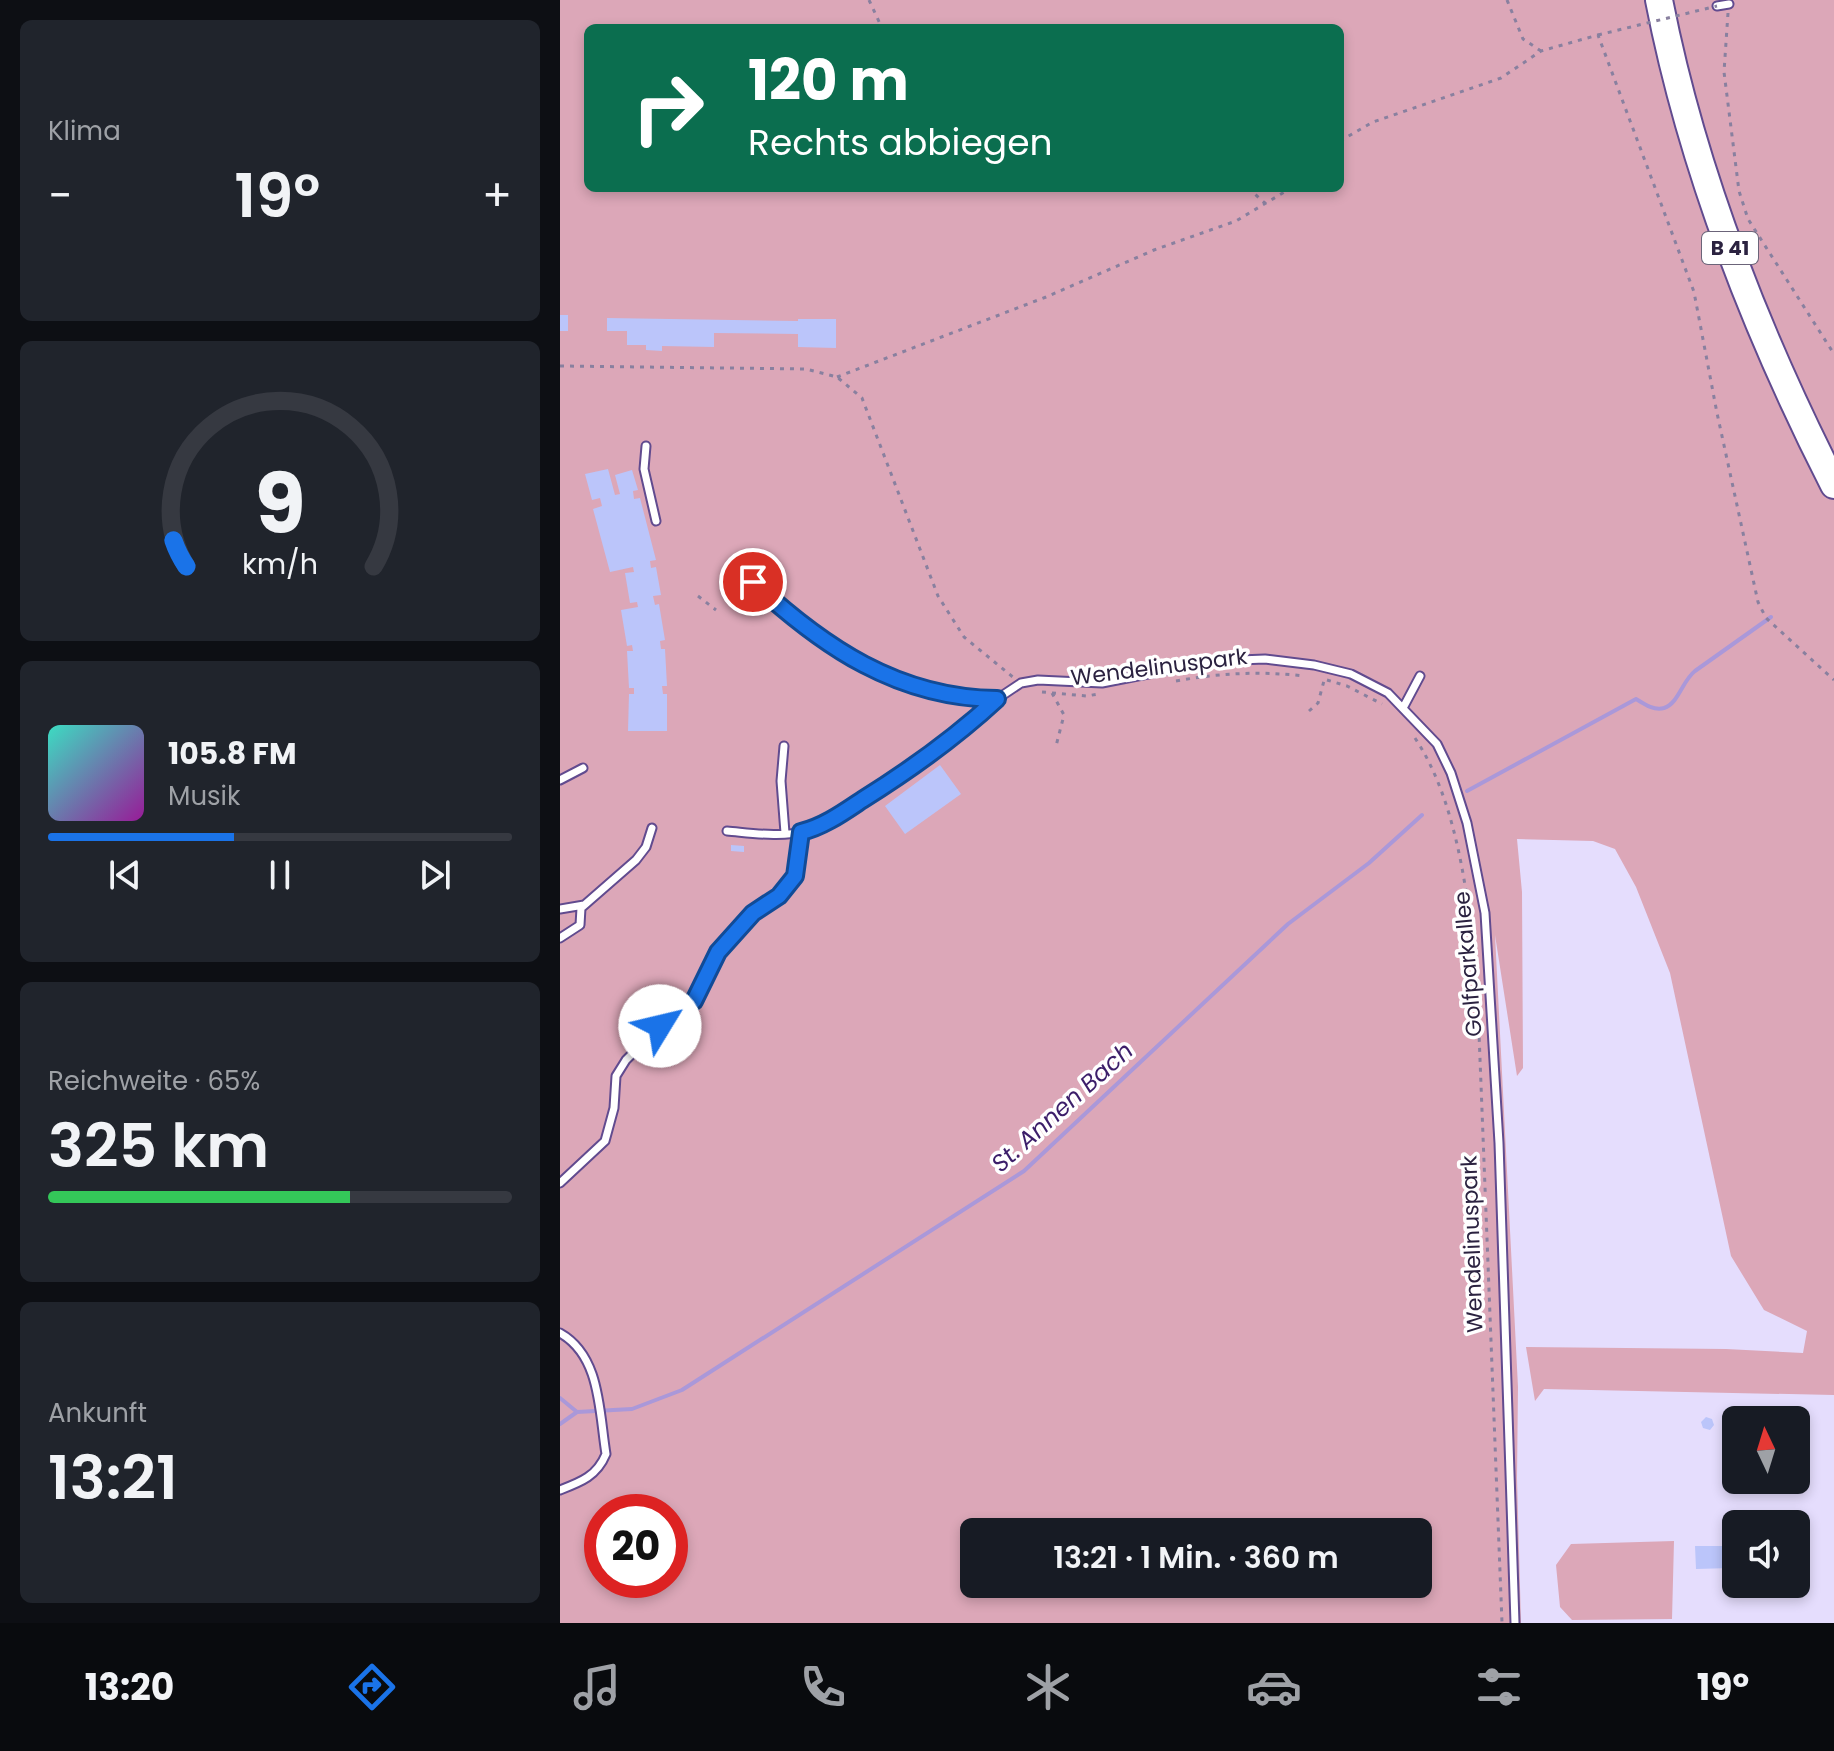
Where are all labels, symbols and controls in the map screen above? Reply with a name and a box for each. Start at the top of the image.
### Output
text: 120 m [748,41,909,120]
icon: right [616,56,720,160]
text: Klima [48,113,121,149]
text: Rechts abbiegen [748,117,1053,168]
text: 19° [234,154,320,238]
text: − [48,165,72,226]
text: + [482,165,512,226]
road number: B 41 [1702,232,1758,264]
text: 9 [254,445,306,561]
text: km/h [242,544,318,584]
pin [719,548,787,616]
icon: arrive [731,560,775,604]
street label: Wendelinuspark [1069,641,1250,693]
text: 105.8 FM [168,732,297,775]
text: Musik [168,778,240,814]
icon: previous [103,853,147,897]
icon: pause [258,853,302,897]
icon: next [413,853,457,897]
street label: Golfparkallee [1446,890,1490,1038]
position arrow [618,984,702,1068]
water label: St. Annen Bach [984,1034,1140,1180]
text: Reichweite · 65% [48,1063,260,1099]
text: 325 km [48,1104,269,1188]
street label: Wendelinuspark [1453,1154,1491,1333]
text: Ankunft [48,1395,147,1431]
north arrow [1722,1406,1810,1494]
map controls [1722,1406,1810,1598]
text: 13:21 [48,1436,178,1520]
speed limit sign: 20 [584,1494,688,1598]
button: sound [1722,1510,1810,1598]
text: 13:21 · 1 Min. · 360 m [1053,1536,1339,1579]
icon: directions [344,1659,400,1715]
icon: music [569,1659,625,1715]
icon: phone [795,1659,851,1715]
icon: climate [1020,1659,1076,1715]
icon: car [1246,1659,1302,1715]
icon: filters [1471,1659,1527,1715]
text: 13:20 [85,1662,174,1713]
text: 19° [1697,1662,1749,1713]

